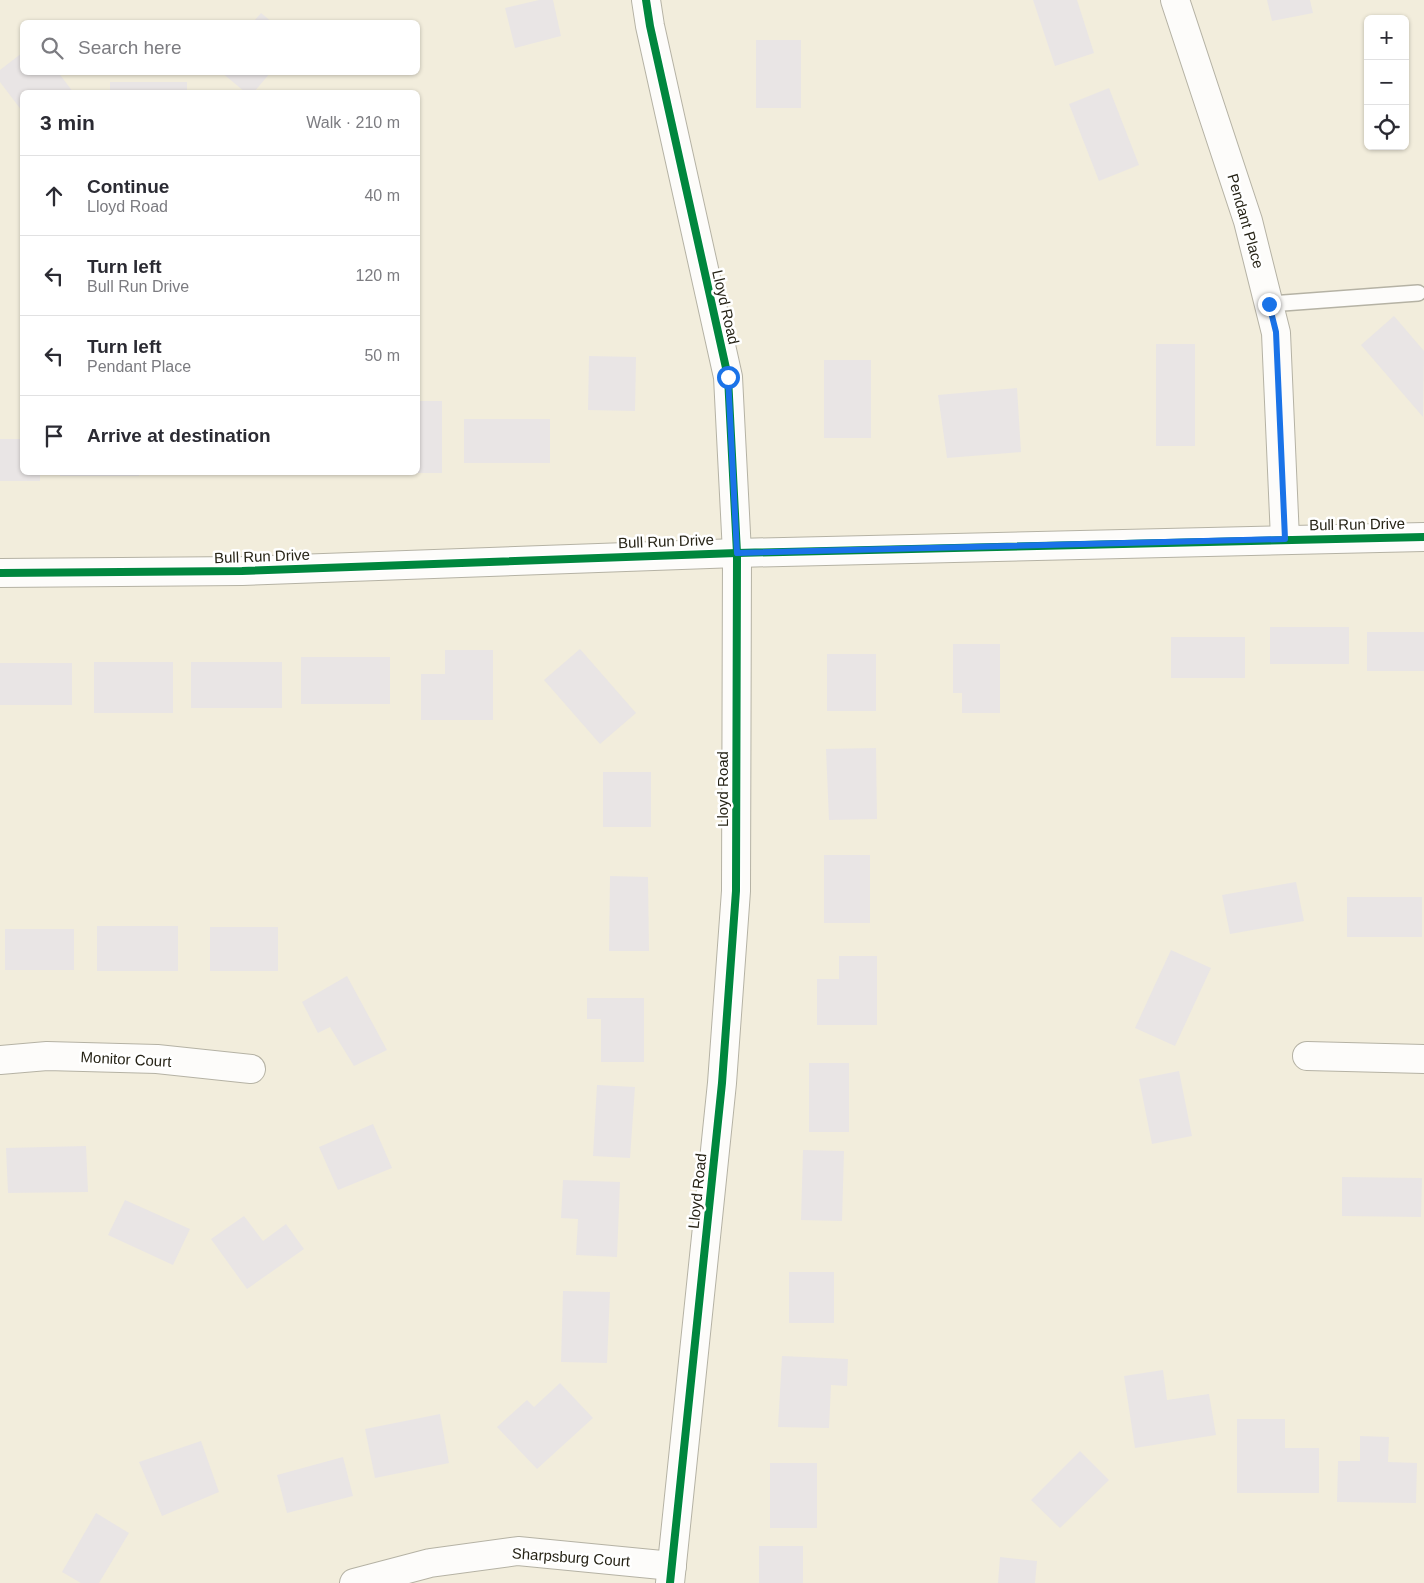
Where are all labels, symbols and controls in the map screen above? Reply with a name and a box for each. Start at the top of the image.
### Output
map controls [1364,15,1409,150]
button: + [1364,15,1409,60]
search box [20,20,420,75]
icon: search [38,34,66,62]
text: Search here [78,37,182,58]
button: − [1364,60,1409,105]
button: locate [1364,105,1409,150]
text: 3 min [40,111,95,134]
text: Walk · 210 m [306,114,400,131]
street label: Pendant Place [1224,172,1268,270]
text: Continue [87,176,169,197]
icon: ahead [40,182,68,210]
text: 40 m [364,187,400,204]
text: Lloyd Road [87,198,168,215]
text: Turn left [87,256,162,277]
icon: left [40,262,68,290]
text: 120 m [356,267,400,284]
street label: Lloyd Road [709,268,743,346]
text: Bull Run Drive [87,278,189,295]
route end [1258,293,1281,316]
text: Turn left [87,336,162,357]
icon: left [40,342,68,370]
text: 50 m [364,347,400,364]
text: Pendant Place [87,358,191,375]
route start [717,366,740,389]
icon: arrive [40,422,68,450]
text: Arrive at destination [87,425,271,446]
street label: Bull Run Drive [1309,515,1405,533]
street label: Bull Run Drive [618,531,714,551]
street label: Bull Run Drive [214,546,310,566]
street label: Lloyd Road [714,751,731,827]
street label: Monitor Court [80,1048,173,1070]
street label: Lloyd Road [685,1152,709,1230]
street label: Sharpsburg Court [511,1544,631,1570]

